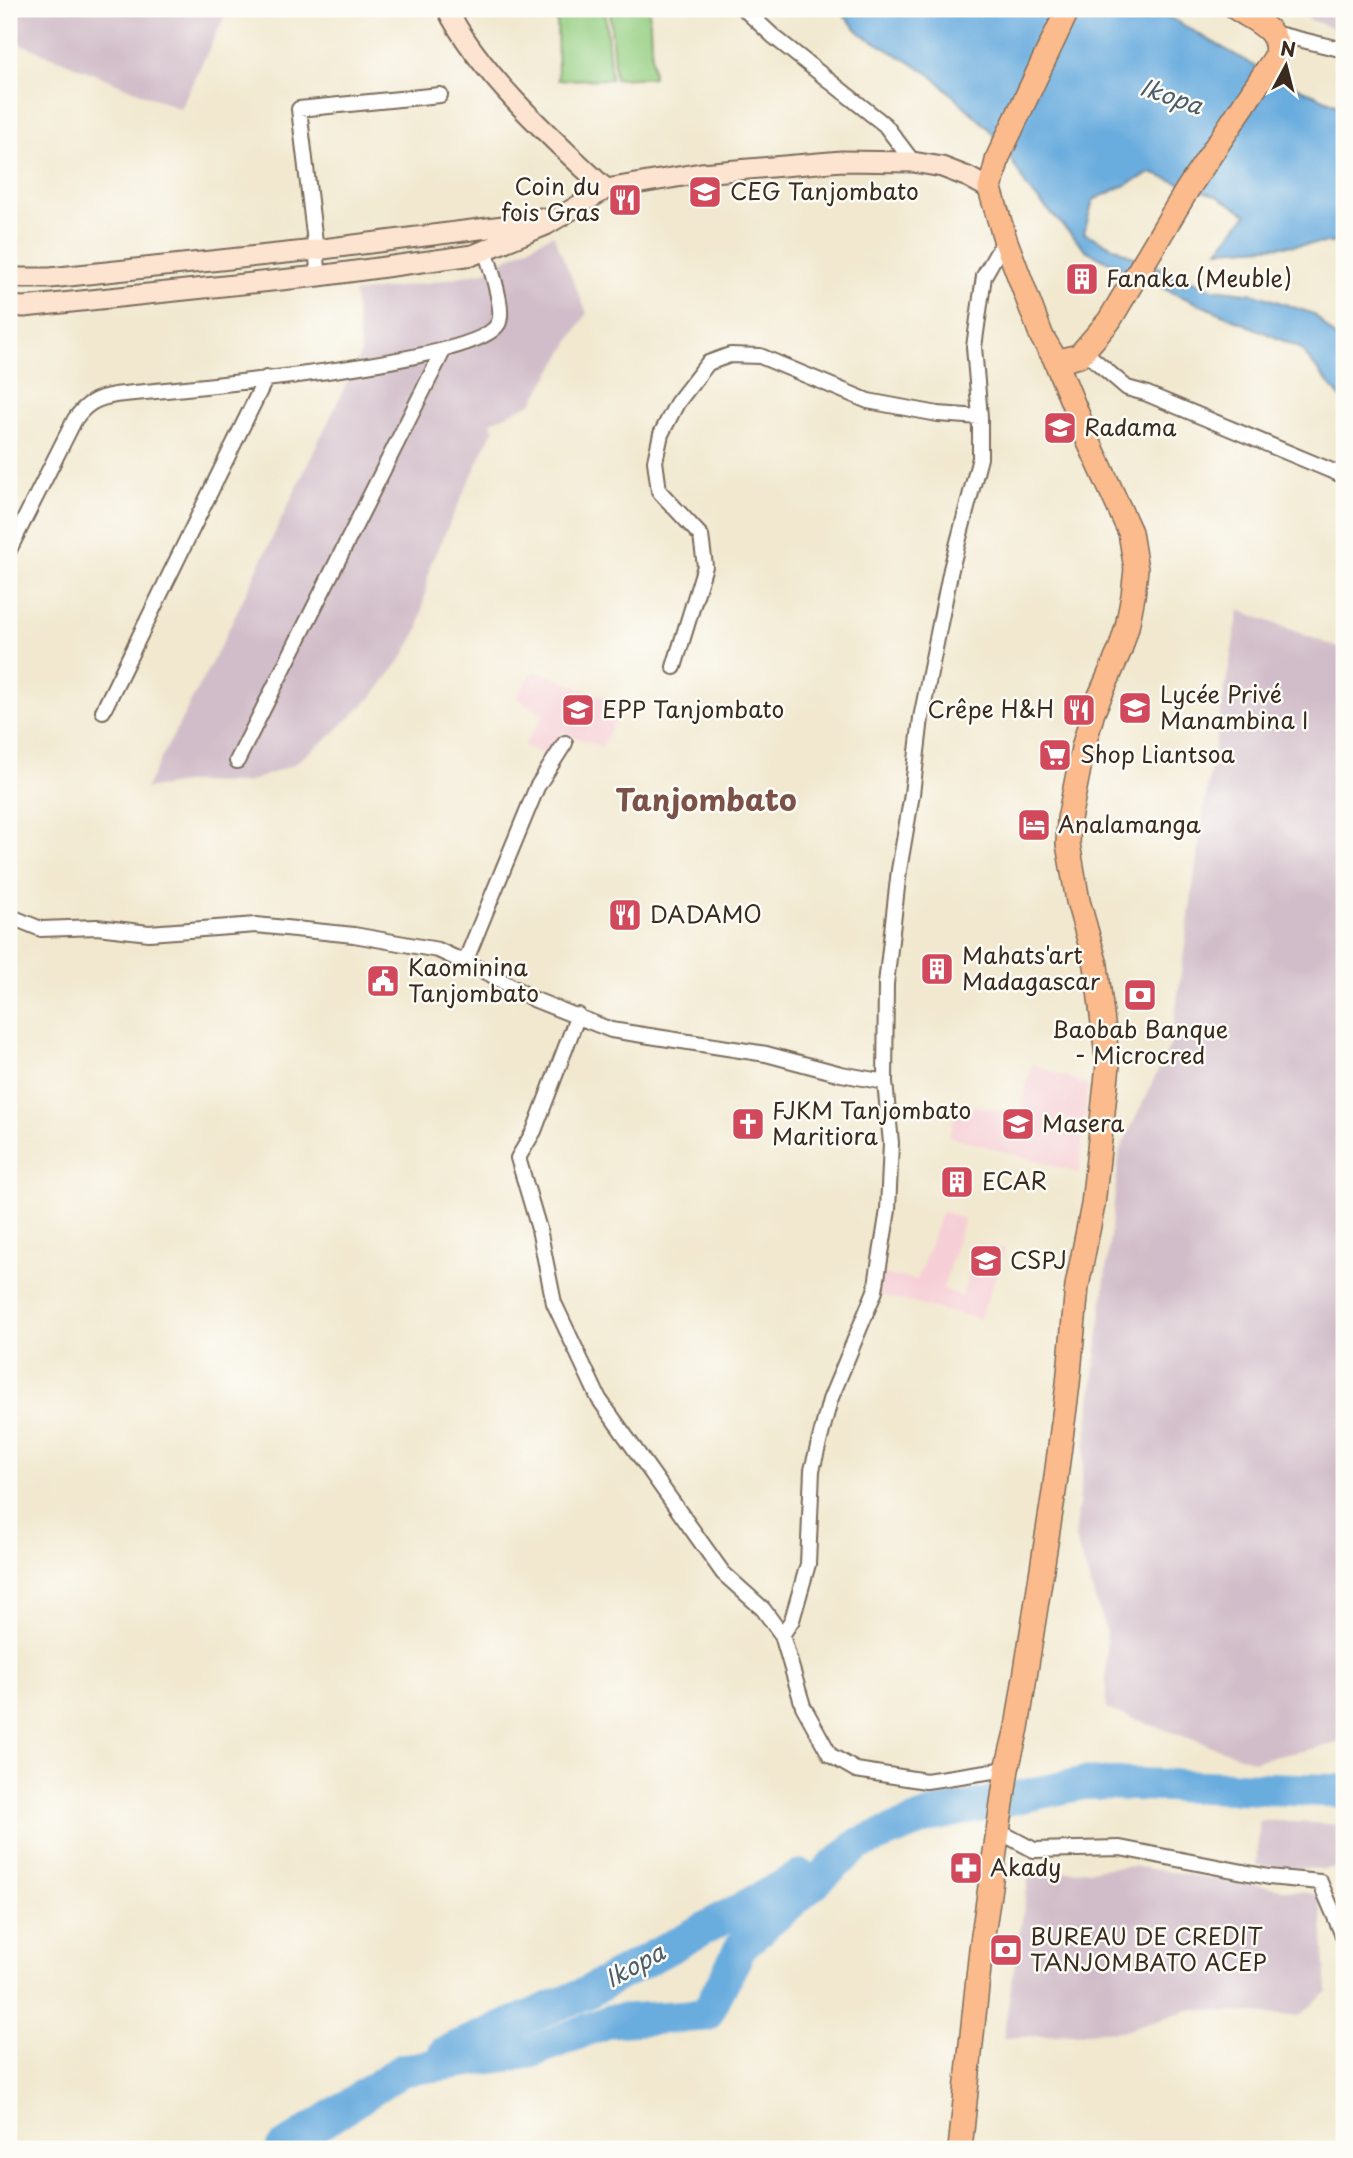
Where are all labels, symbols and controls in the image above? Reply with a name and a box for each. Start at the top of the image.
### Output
north arrow [1252,32,1322,102]
text: N [1279,33,1297,63]
water label: Ikopa [1136,68,1209,123]
place label: Coin du fois Gras [501,168,600,229]
school or university icon: CEG Tanjombato [686,173,724,211]
place label: CEG Tanjombato [730,173,919,208]
restaurant icon: Coin du fois Gras [606,181,644,219]
building icon: Fanaka (Meuble) [1063,260,1101,298]
place label: Fanaka (Meuble) [1106,260,1292,295]
school or university icon: Radama [1041,409,1079,447]
place label: Radama [1084,409,1177,444]
place label: Lycée Privé Manambina I [1160,676,1308,737]
school or university icon: Lycée Privé Manambina I [1116,689,1154,727]
school or university icon: EPP Tanjombato [559,691,597,729]
place label: EPP Tanjombato [602,691,784,726]
place label: Crêpe H&H [928,691,1054,726]
restaurant icon: Crêpe H&H [1060,691,1098,729]
supermarket icon: Shop Liantsoa [1036,736,1074,774]
place label: Shop Liantsoa [1080,736,1236,771]
district label: Tanjombato [615,776,797,821]
hotel icon: Analamanga [1015,806,1053,844]
place label: Analamanga [1058,806,1201,841]
restaurant icon: DADAMO [606,896,644,934]
place label: DADAMO [650,896,762,931]
place label: Mahats'art Madagascar [962,937,1101,998]
place label: Kaominina Tanjombato [408,949,539,1010]
building icon: Mahats'art Madagascar [918,950,956,988]
public building icon: Kaominina Tanjombato [364,962,402,1000]
bank icon: Baobab Banque - Microcred [1121,976,1159,1014]
place label: Baobab Banque - Microcred [1052,1011,1228,1072]
place label: FJKM Tanjombato Maritiora [772,1092,971,1153]
church icon: FJKM Tanjombato Maritiora [729,1105,767,1143]
school or university icon: Masera [999,1105,1037,1143]
place label: Masera [1042,1105,1124,1140]
building icon: ECAR [938,1163,976,1201]
place label: ECAR [982,1163,1047,1198]
school or university icon: CSPJ [967,1242,1005,1280]
place label: CSPJ [1010,1242,1067,1277]
pharmacy icon: Akady [947,1849,985,1887]
place label: Akady [990,1849,1061,1884]
place label: BUREAU DE CREDIT TANJOMBATO ACEP [1030,1918,1267,1979]
bank icon: BUREAU DE CREDIT TANJOMBATO ACEP [987,1931,1025,1969]
water label: Ikopa [597,1932,672,1995]

